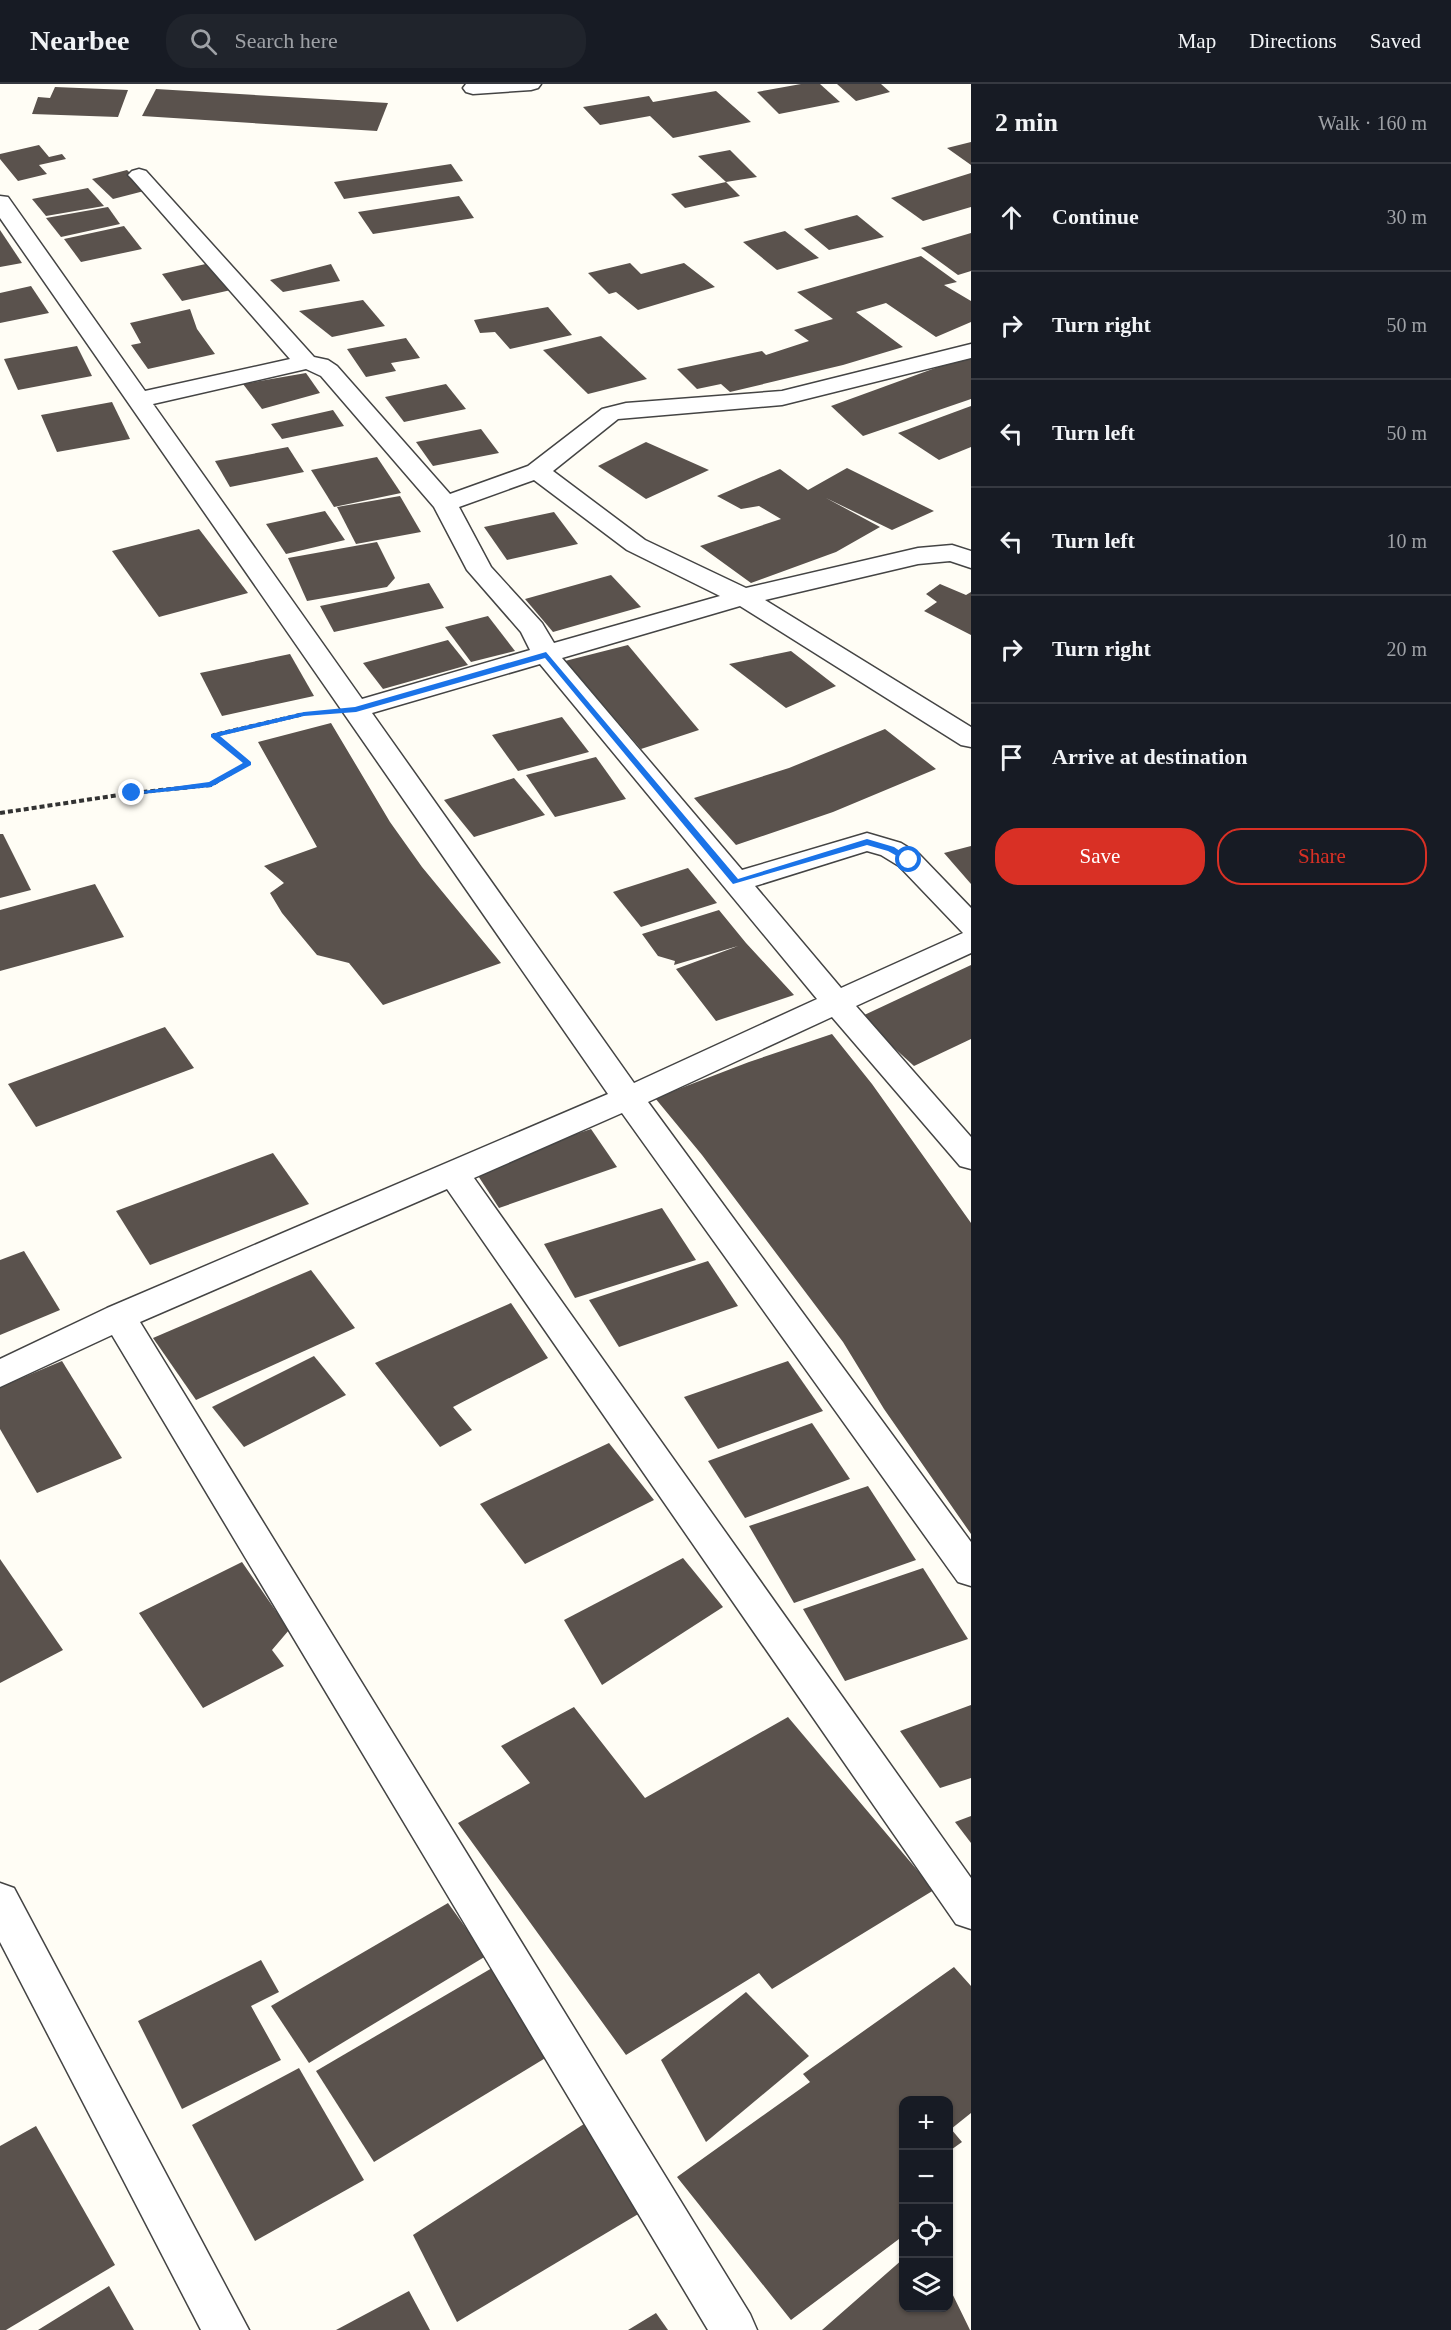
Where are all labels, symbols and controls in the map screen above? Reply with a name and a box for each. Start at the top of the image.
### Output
search box [166,14,586,68]
text: Nearbee [30,25,130,56]
icon: search [187,25,220,58]
text: Search here [235,28,338,53]
text: Map [1178,29,1216,53]
text: Directions [1249,29,1337,53]
text: Saved [1370,29,1421,53]
text: 2 min [995,108,1058,137]
text: Walk · 160 m [1318,112,1427,134]
icon: ahead [995,201,1028,234]
text: Continue [1052,204,1139,229]
text: 30 m [1386,206,1427,228]
icon: right [995,309,1028,342]
text: Turn right [1052,312,1151,337]
text: 50 m [1386,314,1427,336]
icon: left [995,417,1028,450]
text: Turn left [1052,420,1135,445]
text: 50 m [1386,422,1427,444]
icon: left [995,525,1028,558]
text: Turn left [1052,528,1135,553]
text: 10 m [1386,530,1427,552]
icon: right [995,633,1028,666]
text: Turn right [1052,636,1151,661]
text: 20 m [1386,638,1427,660]
icon: arrive [995,741,1028,774]
text: Arrive at destination [1052,744,1248,769]
route end [118,779,144,805]
button: Save [995,828,1205,885]
button: Share [1217,828,1427,885]
route start [895,846,921,872]
map controls [899,2096,953,2312]
button: + [899,2096,953,2150]
button: − [899,2150,953,2204]
button: locate [899,2204,953,2258]
button: layers [899,2258,953,2312]

